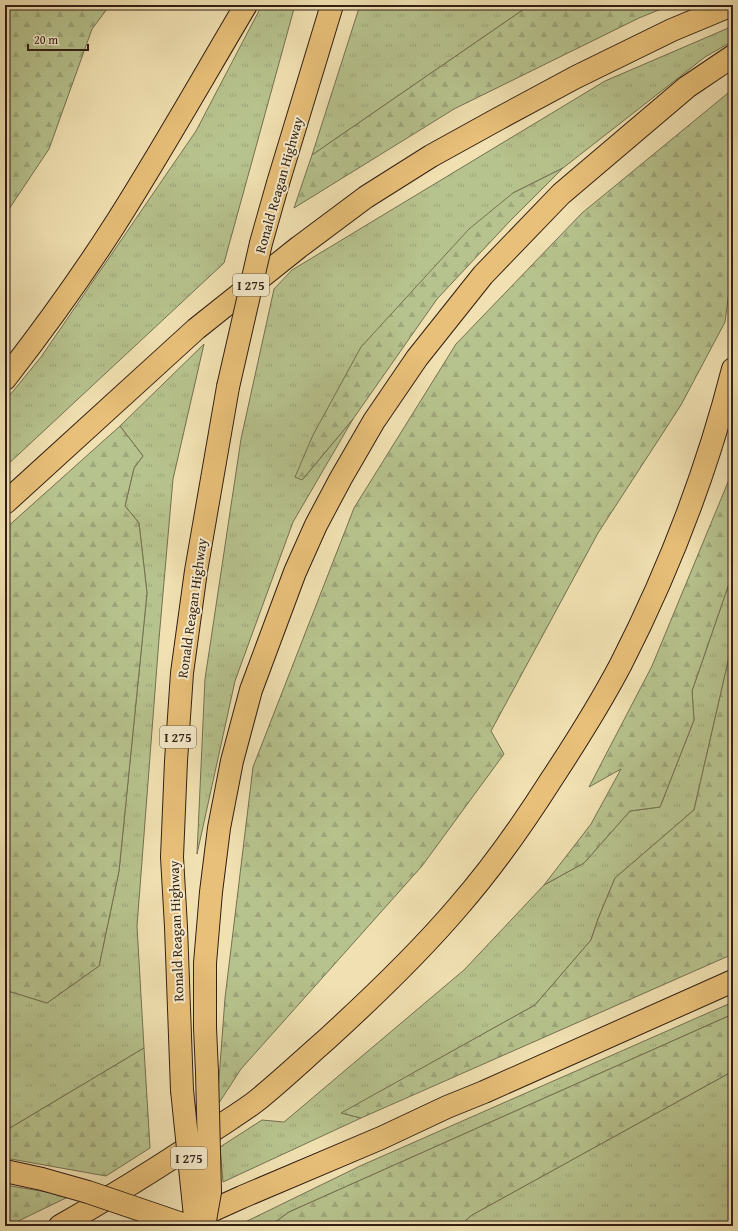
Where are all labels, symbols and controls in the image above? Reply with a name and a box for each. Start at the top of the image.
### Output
scale bar [28,26,88,52]
text: 20 m [34,31,58,48]
street label: Ronald Reagan Highway [250,114,308,256]
road number: I 275 [233,274,269,296]
street label: Ronald Reagan Highway [172,537,212,679]
road number: I 275 [160,726,196,748]
street label: Ronald Reagan Highway [164,860,188,1002]
road number: I 275 [171,1147,207,1169]

